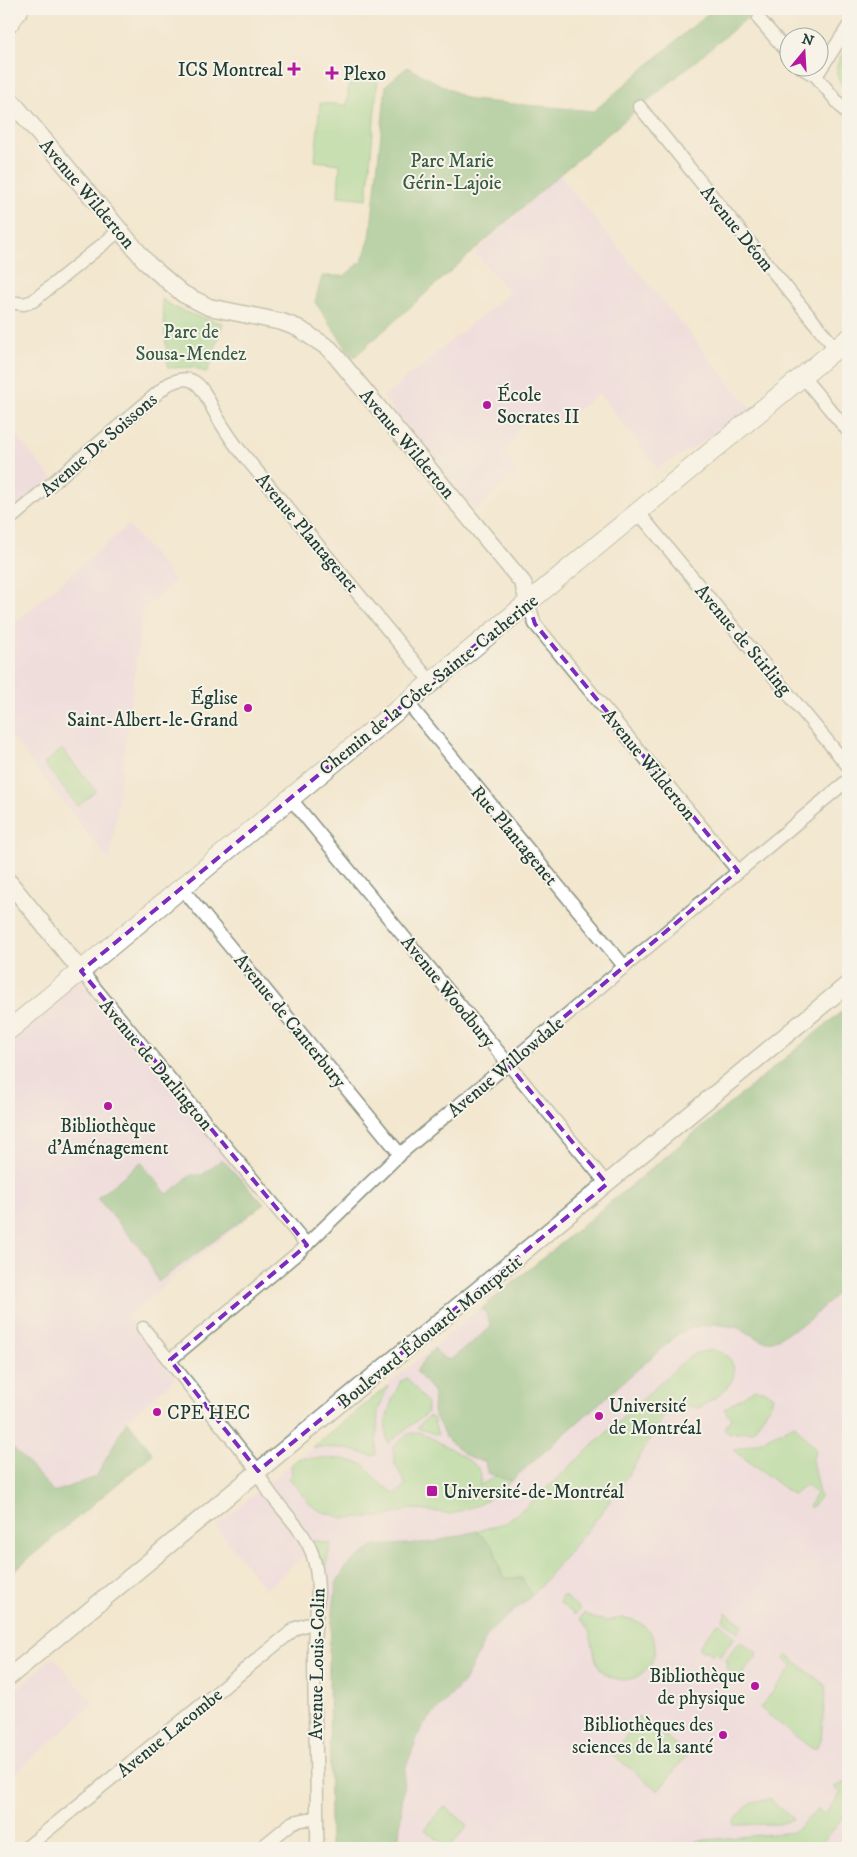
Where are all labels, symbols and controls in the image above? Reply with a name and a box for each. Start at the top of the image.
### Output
north arrow [780,28,830,78]
text: N [799,30,816,51]
place label: ICS Montreal [178,59,283,82]
marker: ICS Montreal [287,62,301,76]
place label: Plexo [343,63,386,86]
marker: Plexo [325,66,339,80]
street label: Avenue Wilderton [34,134,140,254]
park label: Parc Marie Gérin-Lajoie [402,150,502,195]
street label: Avenue Déom [695,181,779,277]
park label: Parc de Sousa-Mendez [136,321,246,366]
place label: École Socrates II [497,383,580,429]
street label: Avenue Wilderton [354,384,460,504]
street label: Avenue De Soissons [36,388,162,502]
marker: École Socrates II [481,399,493,411]
street label: Avenue Plantagenet [250,469,363,597]
street label: Avenue de Stirling [690,580,796,701]
street label: Chemin de la Côte-Sainte-Catherine [315,590,543,781]
place label: Église Saint-Albert-le-Grand [67,686,239,732]
marker: Église Saint-Albert-le-Grand [242,702,254,714]
street label: Avenue Wilderton [597,705,701,825]
street label: Rue Plantagenet [465,781,562,891]
street label: Avenue Woodbury [396,931,501,1053]
street label: Avenue de Canterbury [229,949,352,1093]
street label: Avenue de Darlington [94,995,218,1135]
street label: Avenue Willowdale [443,1012,569,1123]
marker: Bibliothèque d'Aménagement [102,1100,114,1112]
place label: Bibliothèque d'Aménagement [48,1115,169,1160]
street label: Boulevard Édouard-Montpetit [332,1250,527,1414]
place label: Université de Montréal [609,1395,702,1440]
place label: CPE HEC [167,1402,250,1425]
marker: CPE HEC [151,1406,163,1418]
marker: Université de Montréal [593,1410,605,1422]
place label: Université-de-Montréal [443,1481,624,1504]
marker: Université-de-Montréal [425,1484,439,1498]
street label: Avenue Louis-Colin [305,1588,330,1740]
place label: Bibliothèque de physique [649,1665,745,1711]
marker: Bibliothèque de physique [749,1680,761,1692]
street label: Avenue Lacombe [113,1684,227,1783]
place label: Bibliothèques des sciences de la santé [572,1714,713,1759]
marker: Bibliothèques des sciences de la santé [717,1729,729,1741]

